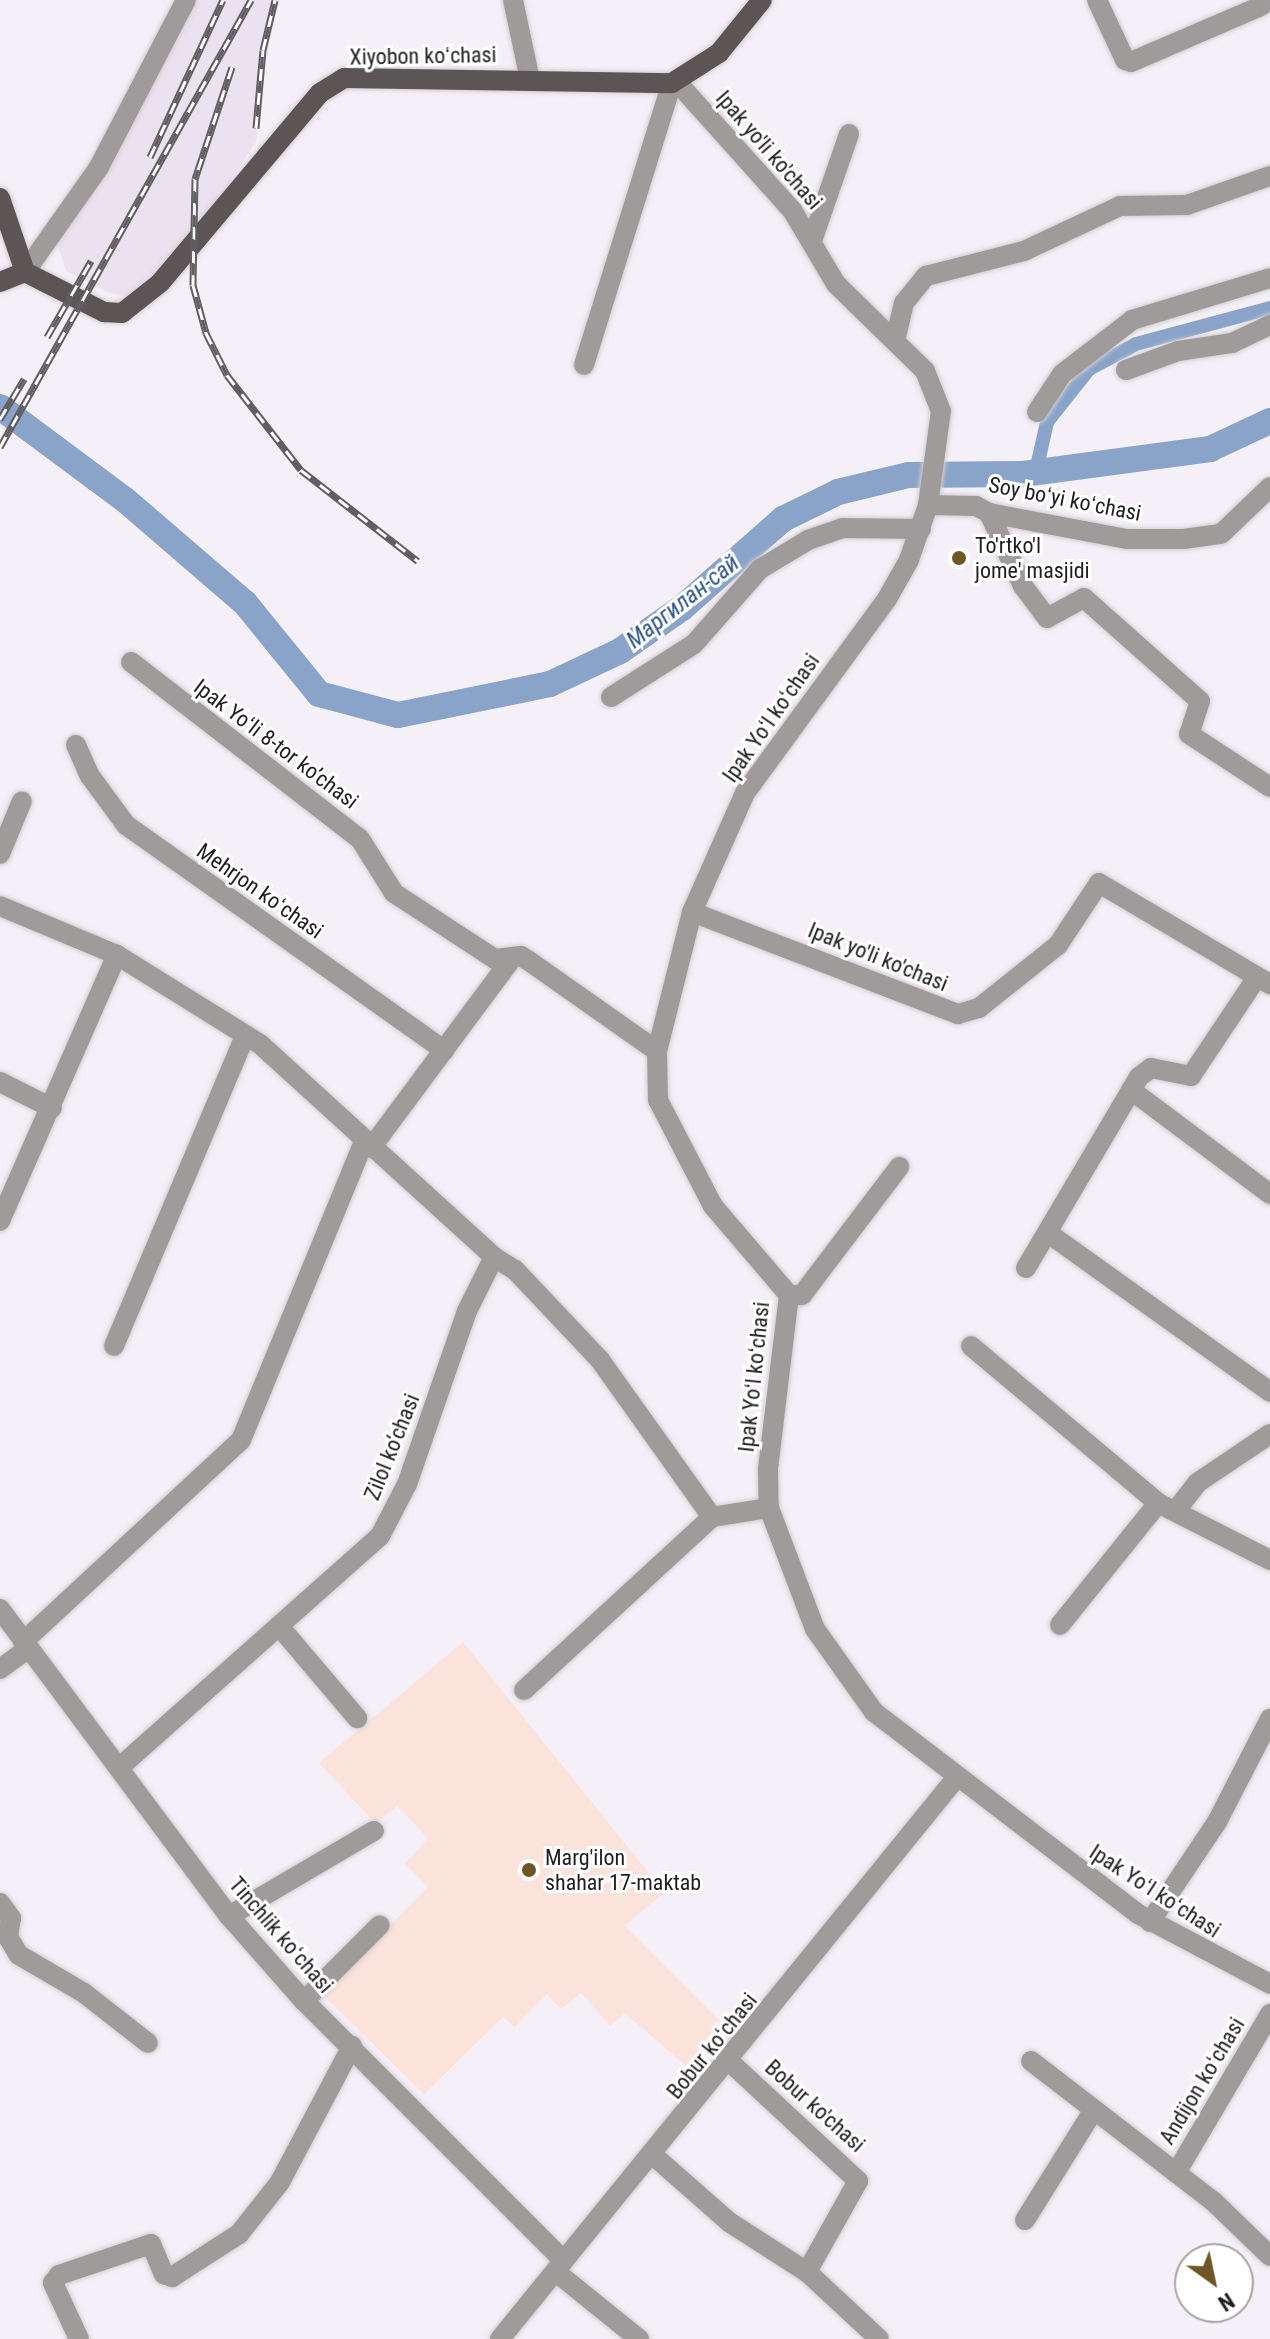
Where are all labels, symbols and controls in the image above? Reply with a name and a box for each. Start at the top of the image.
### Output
street label: Xiyobon koʻchasi [349,42,497,70]
street label: Ipak yo'li ko'chasi [710,85,828,215]
street label: Soy boʻyi koʻchasi [987,471,1143,527]
place label: To'rtko'l jome' masjidi [975,532,1090,584]
water label: Маргилан-сай [621,549,745,655]
marker: To'rtko'l jome' masjidi [950,549,968,567]
street label: Ipak Yoʻl koʻchasi [717,649,825,787]
street label: Ipak Yoʻli 8-tor koʼchasi [189,674,363,814]
street label: Mehrjon koʻchasi [192,838,328,944]
street label: Ipak yo'li ko'chasi [804,917,952,997]
street label: Ipak Yoʻl koʻchasi [733,1301,775,1453]
street label: Zilol ko‘chasi [359,1390,425,1504]
street label: Ipak Yoʻl koʻchasi [1084,1839,1226,1943]
place label: Marg'ilon shahar 17-maktab [545,1844,701,1896]
marker: Marg'ilon shahar 17-maktab [520,1861,538,1879]
street label: Tinchlik koʻchasi [223,1872,339,1998]
street label: Bobur koʻchasi [661,1988,763,2104]
street label: Andijon koʻchasi [1154,2013,1250,2149]
street label: Bobur ko'chasi [760,2054,870,2158]
north arrow [1174,2243,1254,2323]
text: N [1214,2288,1239,2316]

